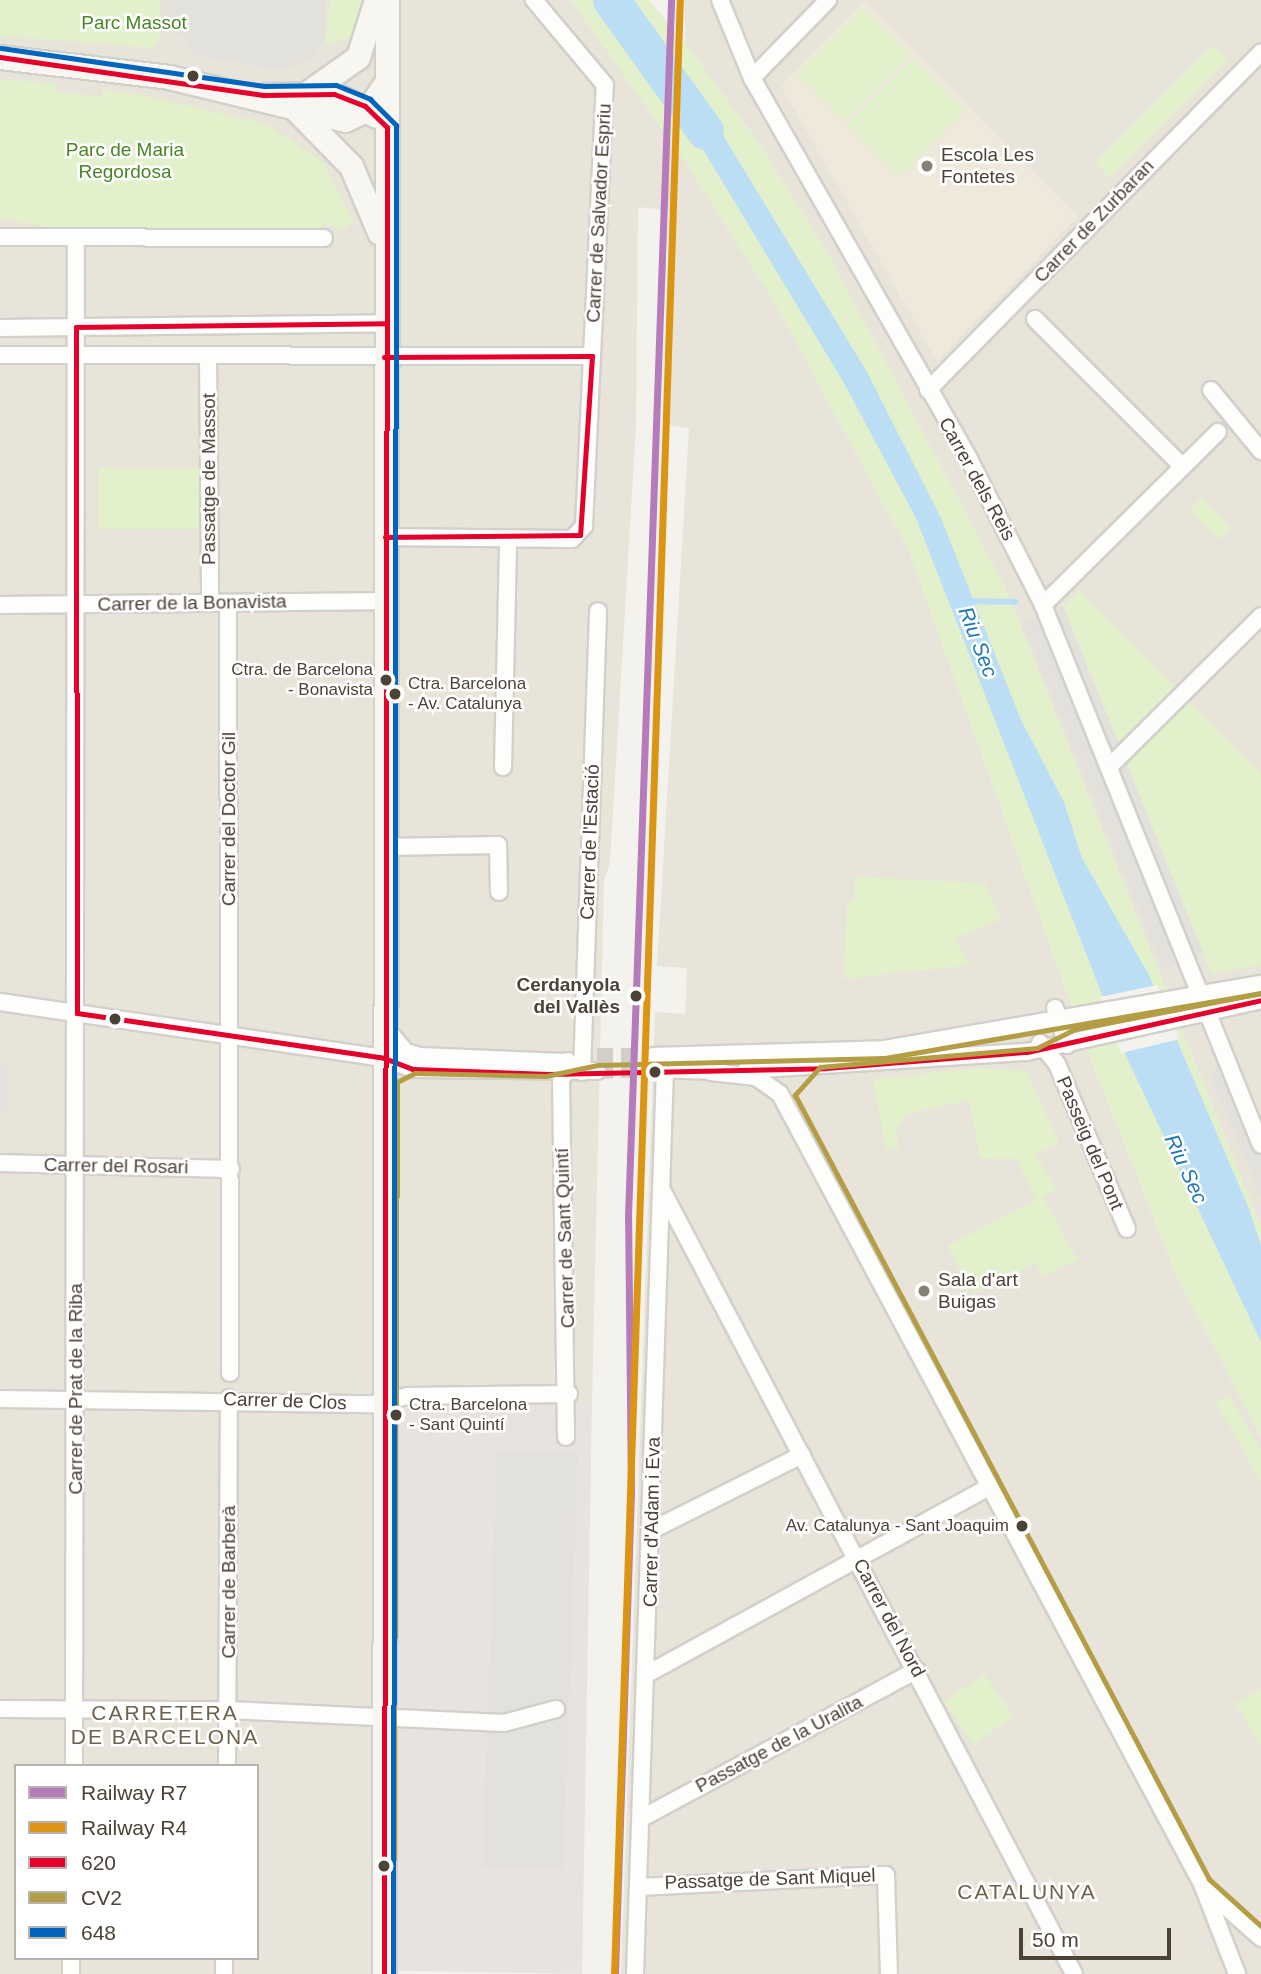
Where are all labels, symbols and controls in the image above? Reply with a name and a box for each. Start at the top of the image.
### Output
park label: Parc Massot [81,12,187,34]
unlabelled marker [186,69,200,83]
street label: Carrer de Salvador Espriu [582,103,616,323]
park label: Parc de Maria Regordosa [66,139,184,183]
place label: Escola Les Fontetes [941,144,1034,188]
street label: Carrer de Zurbaran [1029,155,1159,287]
marker: Escola Les Fontetes [919,158,935,174]
street label: Passatge de Massot [198,393,220,565]
street label: Carrer dels Reis [934,413,1020,545]
street label: Carrer de la Bonavista [97,590,287,616]
water label: Riu Sec [953,603,1003,681]
place label: Ctra. de Barcelona - Bonavista [231,660,373,700]
marker: Ctra. de Barcelona - Bonavista [379,673,393,687]
place label: Ctra. Barcelona - Av. Catalunya [408,674,526,714]
marker: Ctra. Barcelona - Av. Catalunya [388,687,402,701]
street label: Carrer del Doctor Gil [218,732,240,906]
street label: Carrer de l'Estació [576,764,604,920]
place label: Cerdanyola del Vallès [517,974,620,1018]
marker: Cerdanyola del Vallès [626,986,646,1006]
unlabelled marker [108,1012,122,1026]
unlabelled marker [648,1065,662,1079]
street label: Passeig del Pont [1052,1073,1128,1213]
water label: Riu Sec [1159,1130,1213,1208]
street label: Carrer de Sant Quintí [550,1147,580,1329]
street label: Carrer del Rosari [43,1153,189,1179]
place label: Sala d'art Buigas [938,1269,1018,1313]
street label: Carrer de Prat de la Riba [65,1283,87,1495]
marker: Sala d'art Buigas [916,1283,932,1299]
street label: Carrer de Clos [223,1387,347,1415]
place label: Ctra. Barcelona - Sant Quintí [409,1395,527,1435]
marker: Ctra. Barcelona - Sant Quintí [389,1408,403,1422]
street label: Carrer d'Adam i Eva [639,1437,665,1607]
street label: Carrer de Barberà [218,1505,240,1659]
place label: Av. Catalunya - Sant Joaquim [786,1516,1009,1536]
marker: Av. Catalunya - Sant Joaquim [1015,1519,1029,1533]
street label: Carrer del Nord [848,1555,930,1681]
street label: Passatge de la Uralita [692,1690,866,1798]
district label: CARRETERA DE BARCELONA [72,1700,258,1750]
legend [14,1764,259,1960]
text: Railway R7 [81,1781,187,1804]
text: Railway R4 [81,1816,187,1839]
text: 620 [81,1851,116,1874]
unlabelled marker [377,1859,391,1873]
street label: Passatge de Sant Miquel [664,1864,876,1894]
district label: CATALUNYA [958,1879,1096,1905]
text: CV2 [81,1886,122,1909]
scale bar [1023,1914,1175,1958]
text: 648 [81,1921,116,1944]
text: 50 m [1032,1928,1079,1951]

